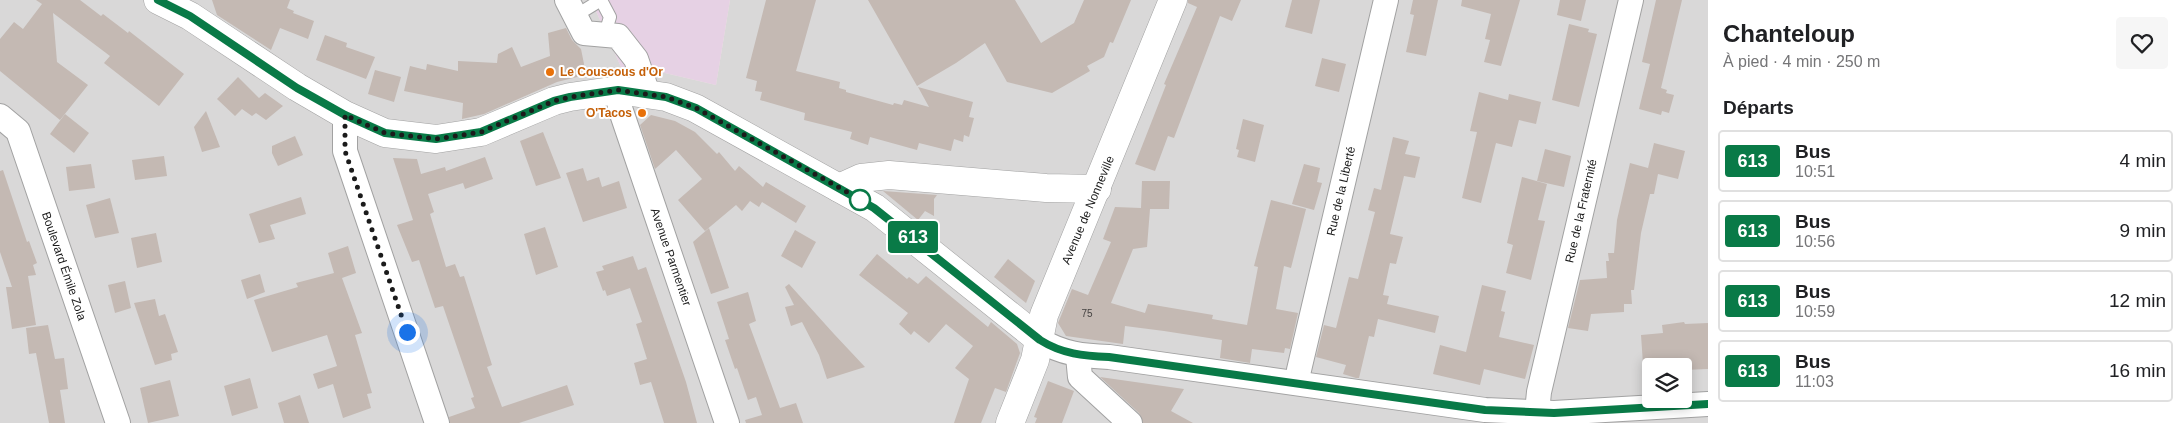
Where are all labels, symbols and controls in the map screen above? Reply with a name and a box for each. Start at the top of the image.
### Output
button: heart [2116,17,2168,69]
text: Chanteloup [1723,20,1855,47]
text: À pied · 4 min · 250 m [1723,53,1880,70]
place label: Le Couscous d'Or [560,65,663,79]
marker: Le Couscous d'Or [544,66,556,78]
text: Départs [1723,97,1794,118]
place label: O'Tacos [586,106,632,120]
marker: O'Tacos [636,107,648,119]
text: Bus [1795,141,1831,162]
street label: Rue de la Liberté [1324,145,1358,237]
text: 4 min [2120,150,2166,171]
text: 613 [1737,151,1768,171]
street label: Avenue de Nonneville [1059,153,1117,266]
street label: Rue de la Fraternité [1562,157,1600,264]
text: 10:51 [1795,163,1835,180]
unlabelled marker [849,189,871,211]
street label: Avenue Parmentier [648,206,694,308]
street label: Boulevard Émile Zola [39,209,90,323]
text: Bus [1795,211,1831,232]
text: 9 min [2120,220,2166,241]
line badge: 613 [884,221,942,253]
text: 613 [1737,221,1768,241]
text: 613 [898,227,928,247]
text: 10:56 [1795,233,1835,250]
text: Bus [1795,281,1831,302]
text: 12 min [2109,290,2166,311]
text: 613 [1737,291,1768,311]
text: 10:59 [1795,303,1835,320]
house number: 75 [1081,308,1093,319]
your location [395,320,420,345]
text: Bus [1795,351,1831,372]
map controls [1642,358,1692,408]
button: layers [1642,358,1692,408]
text: 16 min [2109,360,2166,381]
text: 613 [1737,361,1768,381]
text: 11:03 [1795,373,1834,390]

